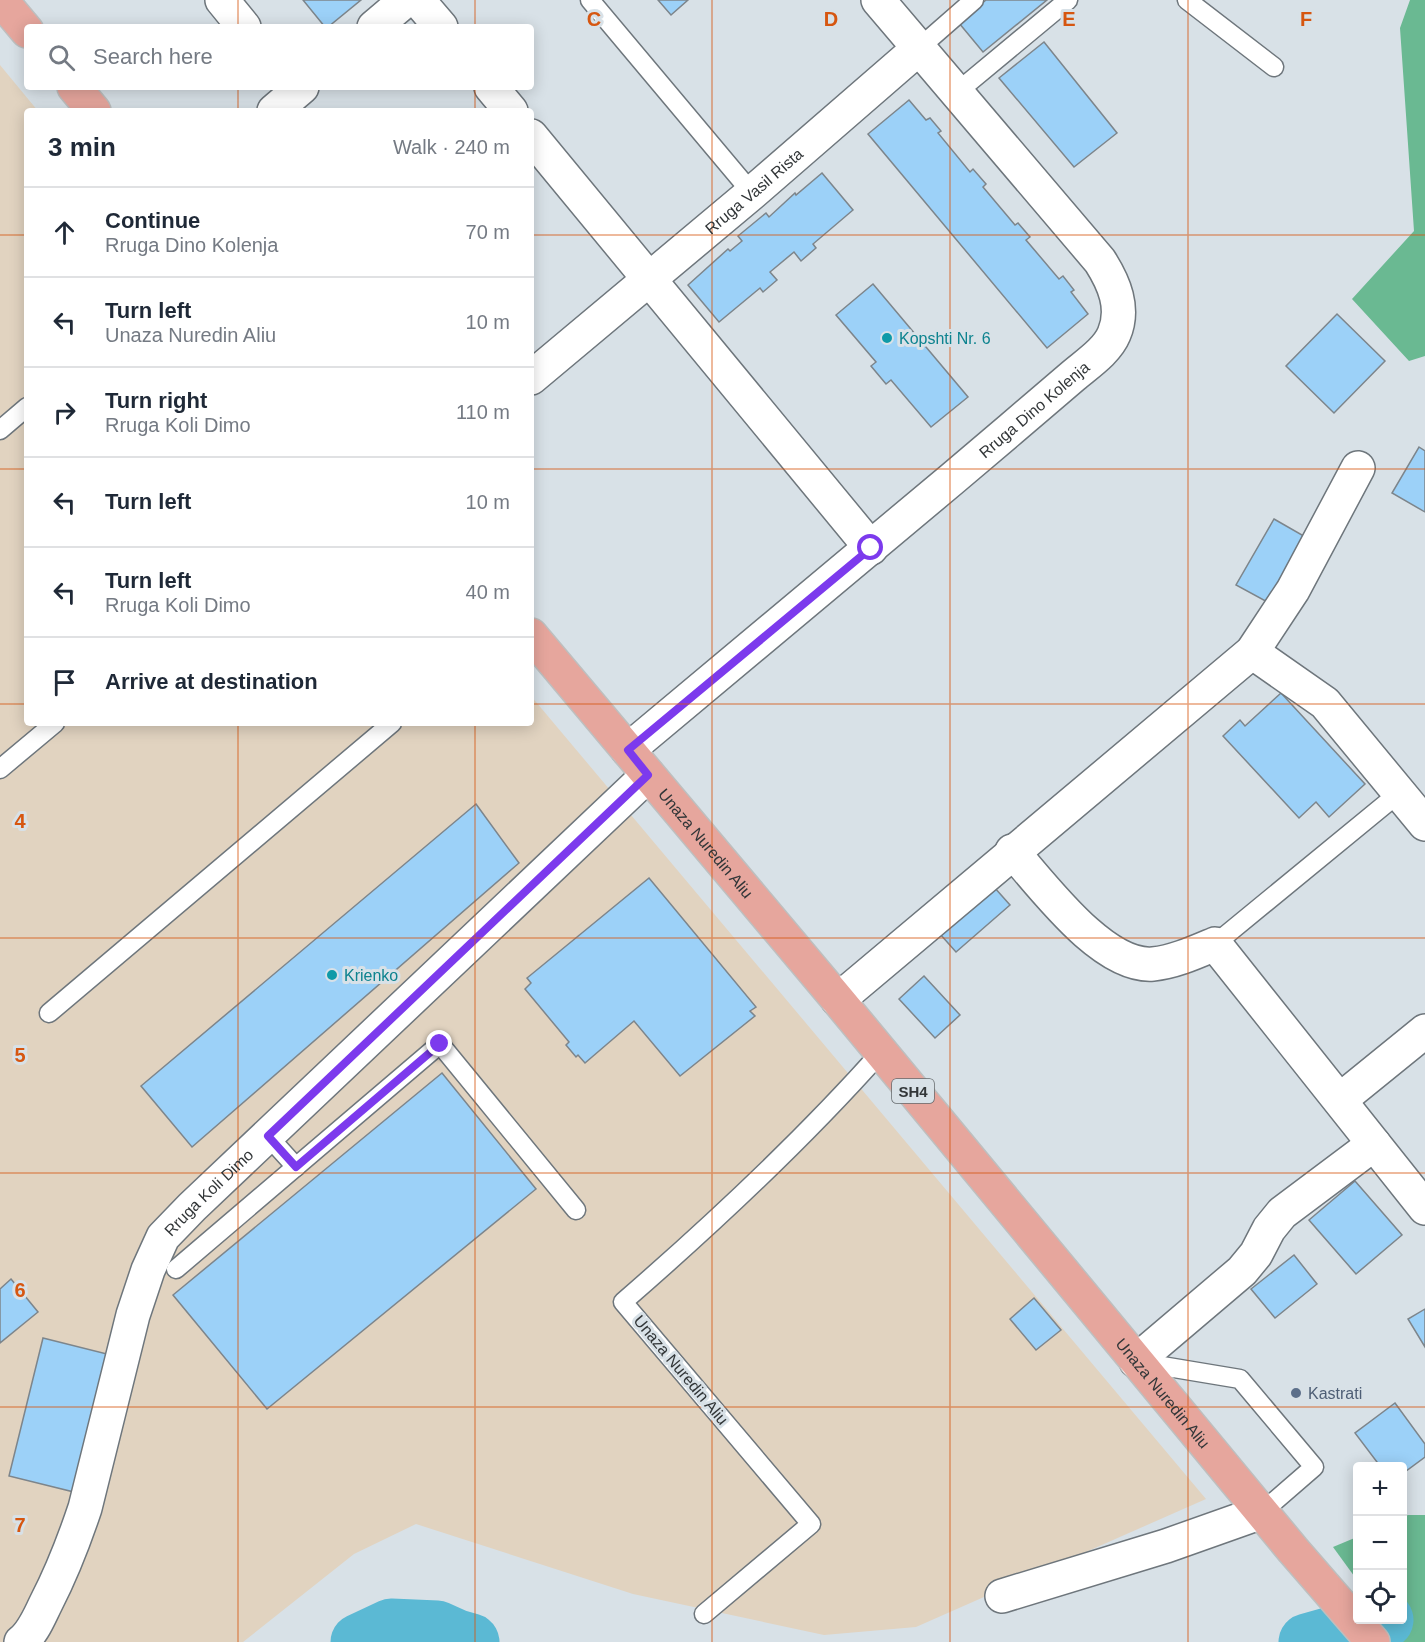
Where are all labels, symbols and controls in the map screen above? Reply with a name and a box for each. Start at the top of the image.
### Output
text: C [587,8,601,30]
text: D [824,8,838,30]
text: E [1062,8,1076,30]
text: F [1300,8,1312,30]
search box [24,24,534,90]
icon: search [45,41,78,74]
text: Search here [93,44,213,69]
text: 3 min [48,132,116,162]
text: Walk · 240 m [393,136,510,158]
street label: Rruga Vasil Rista [702,145,806,237]
text: Continue [105,208,200,233]
icon: ahead [48,216,81,249]
text: 70 m [466,221,510,243]
text: Rruga Dino Kolenja [105,234,278,256]
text: Turn left [105,298,191,323]
icon: left [48,306,81,339]
text: 10 m [466,311,510,333]
text: Unaza Nuredin Aliu [105,324,276,346]
place label: Kopshti Nr. 6 [899,330,991,347]
marker: Kopshti Nr. 6 [880,331,894,345]
street label: Rruga Dino Kolenja [976,358,1092,461]
text: Turn right [105,388,207,413]
icon: right [48,396,81,429]
text: 110 m [456,401,510,423]
text: Rruga Koli Dimo [105,414,251,436]
icon: left [48,486,81,519]
text: Turn left [105,489,191,514]
text: 10 m [466,491,510,513]
route start [857,534,883,560]
text: Turn left [105,568,191,593]
icon: left [48,576,81,609]
text: 40 m [466,581,510,603]
text: Rruga Koli Dimo [105,594,251,616]
icon: arrive [48,666,81,699]
text: Arrive at destination [105,669,318,694]
street label: Unaza Nuredin Aliu [655,785,757,901]
text: 4 [14,810,26,832]
place label: Krienko [344,967,398,984]
marker: Krienko [325,968,339,982]
route end [426,1030,452,1056]
text: 5 [14,1044,26,1066]
road number: SH4 [892,1079,934,1103]
street label: Rruga Koli Dimo [161,1145,256,1239]
text: 6 [14,1279,26,1301]
street label: Unaza Nuredin Aliu [630,1312,732,1428]
street label: Unaza Nuredin Aliu [1113,1335,1213,1451]
place label: Kastrati [1308,1385,1362,1402]
marker: Kastrati [1289,1386,1303,1400]
map controls [1353,1462,1407,1624]
button: + [1353,1462,1407,1516]
text: 7 [14,1514,26,1536]
button: − [1353,1516,1407,1570]
button: locate [1353,1570,1407,1624]

